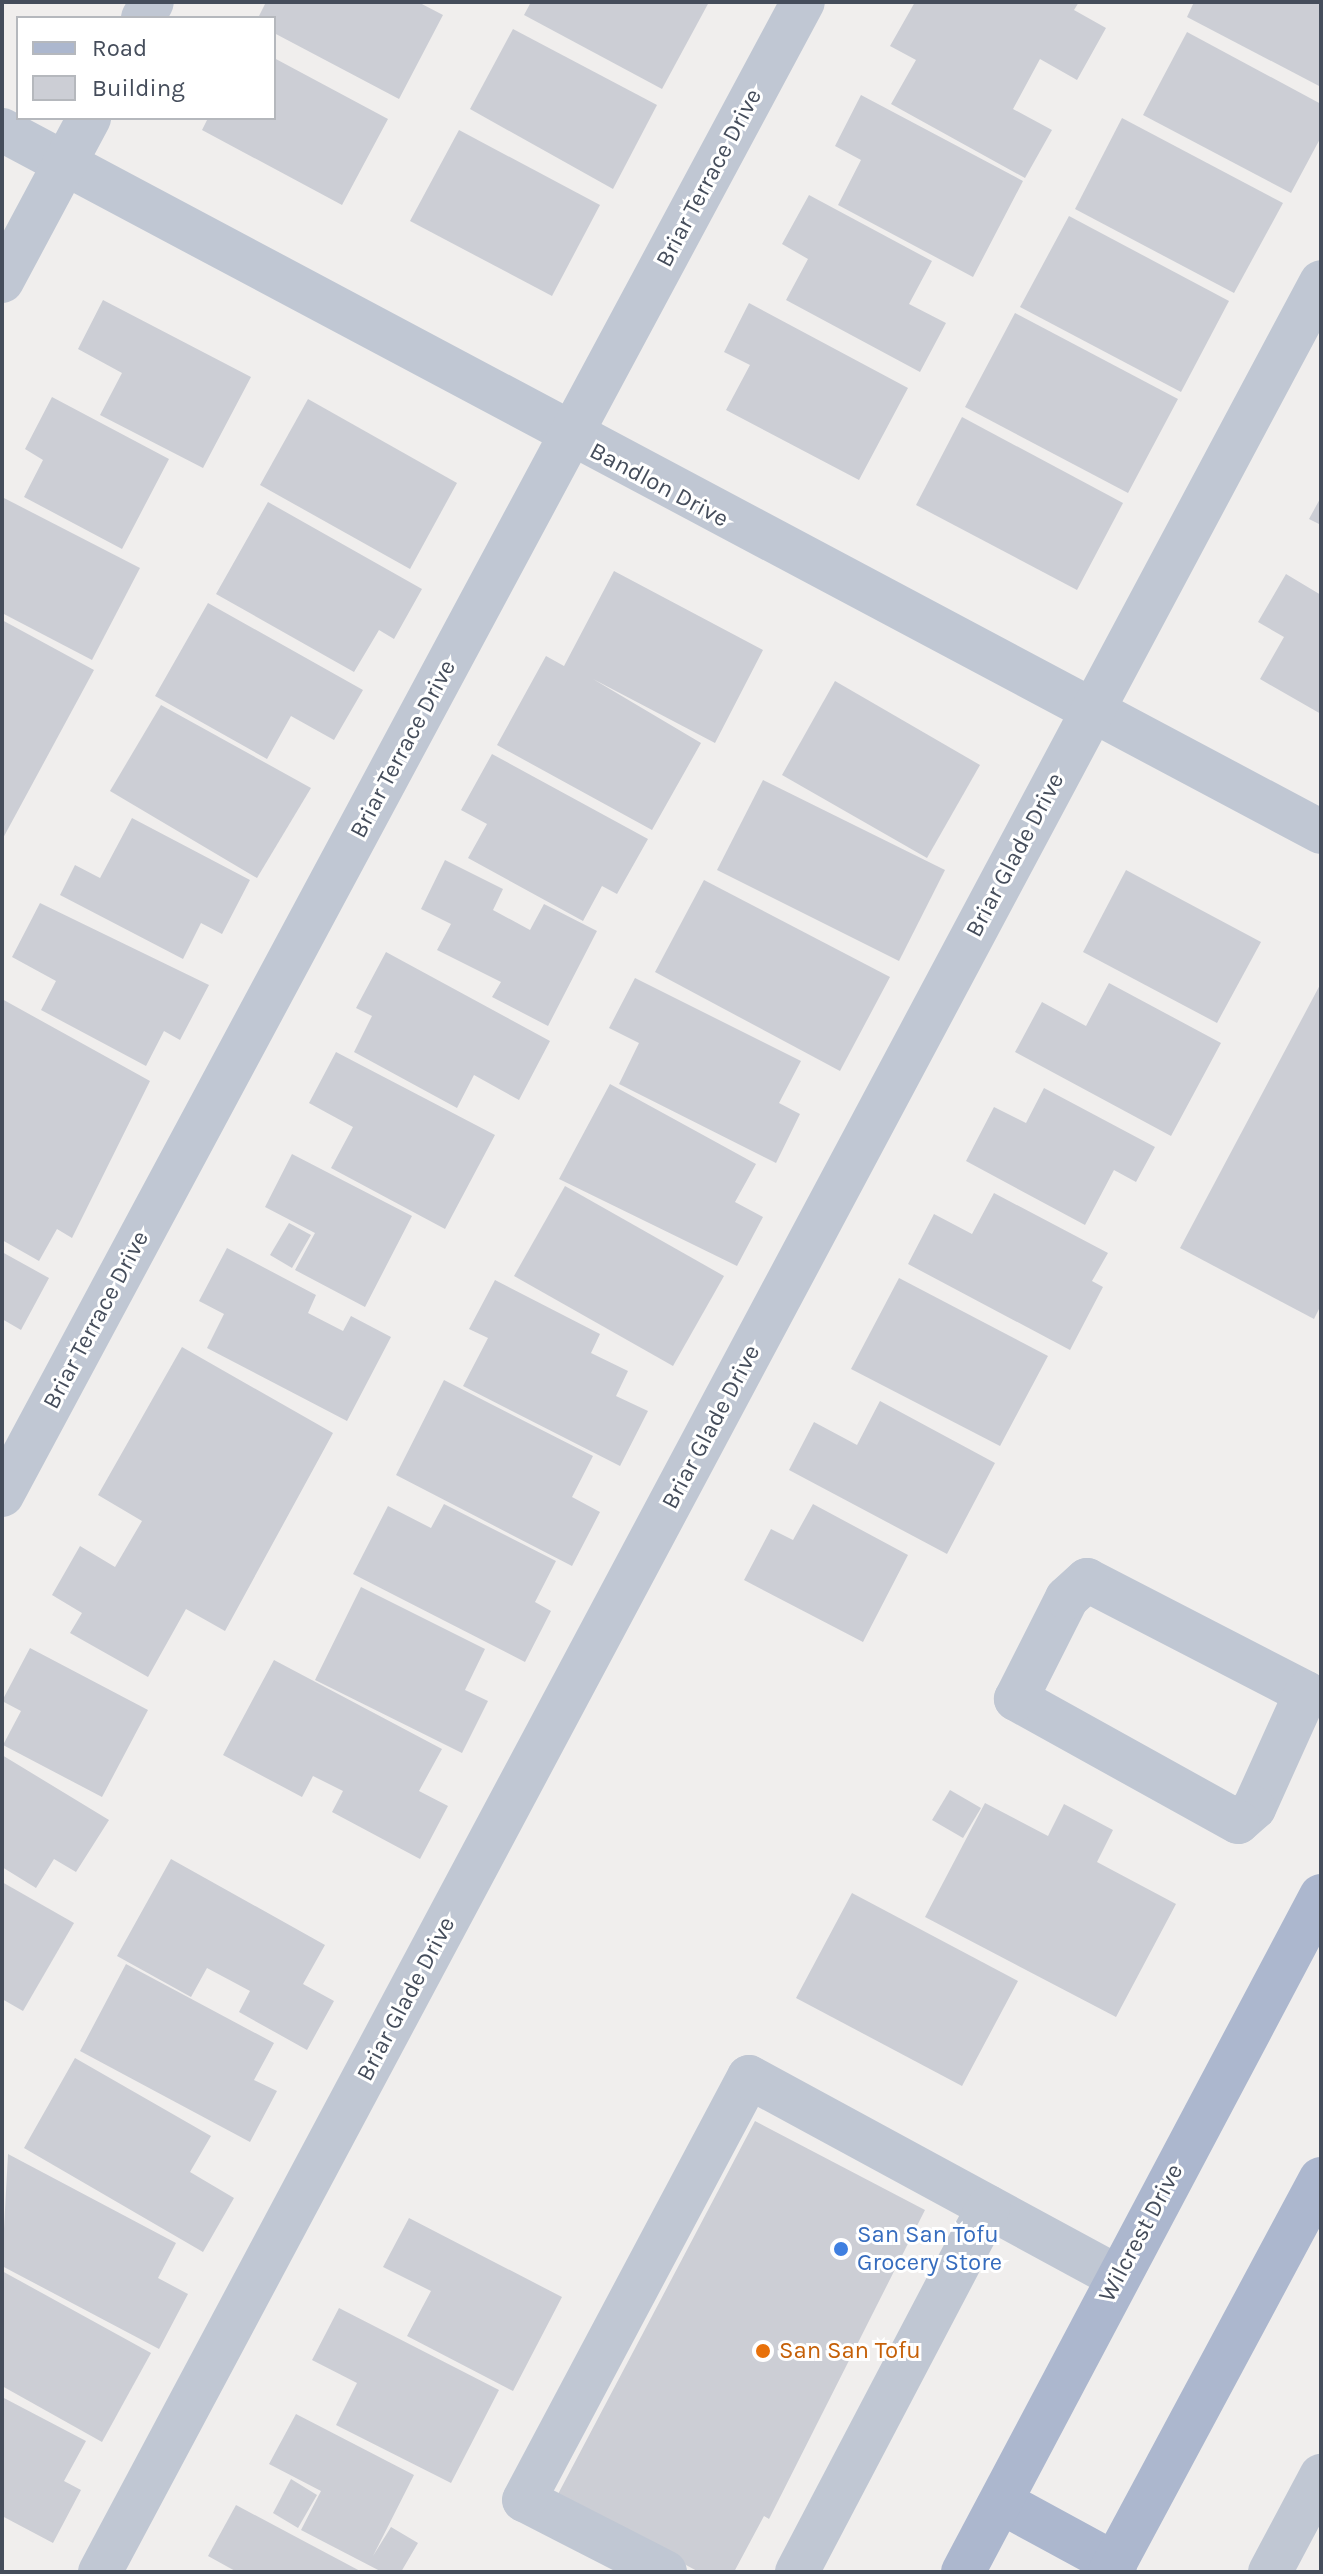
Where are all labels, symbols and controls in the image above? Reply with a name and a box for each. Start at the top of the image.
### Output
legend [16,16,276,120]
text: Road [92,34,147,62]
text: Building [92,74,185,102]
street label: Briar Terrace Drive [650,84,768,272]
street label: Bandlon Drive [585,436,733,534]
street label: Briar Terrace Drive [344,655,462,843]
street label: Briar Glade Drive [960,768,1070,942]
street label: Briar Terrace Drive [37,1226,155,1414]
street label: Briar Glade Drive [656,1340,766,1514]
street label: Briar Glade Drive [351,1912,461,2086]
street label: Wilcrest Drive [1093,2159,1189,2307]
place label: San San Tofu Grocery Store [857,2221,1002,2277]
marker: San San Tofu Grocery Store [832,2240,850,2258]
place label: San San Tofu [779,2337,921,2365]
marker: San San Tofu [754,2342,772,2360]

